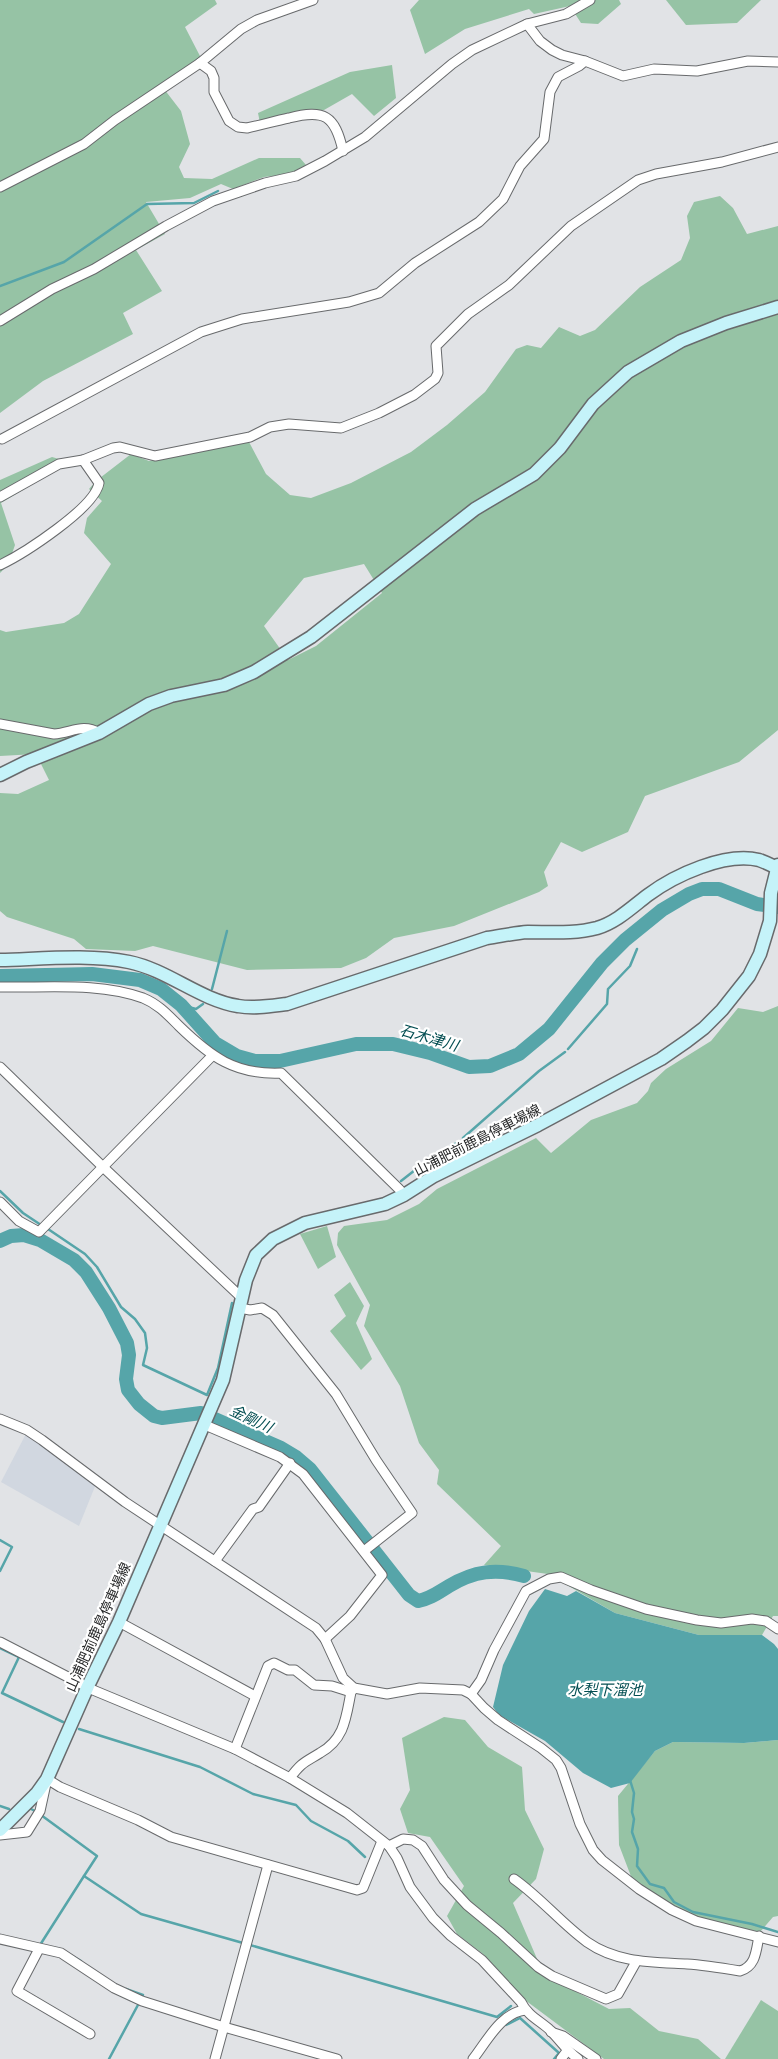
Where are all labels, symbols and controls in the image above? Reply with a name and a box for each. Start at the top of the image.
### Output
water label: 石木津川 [398,1021,462,1055]
street label: 山浦肥前鹿島停車場線 [411,1101,543,1179]
water label: 金剛川 [227,1401,277,1438]
street label: 山浦肥前鹿島停車場線 [62,1560,134,1694]
water label: 水梨下溜池 [567,1681,644,1699]

